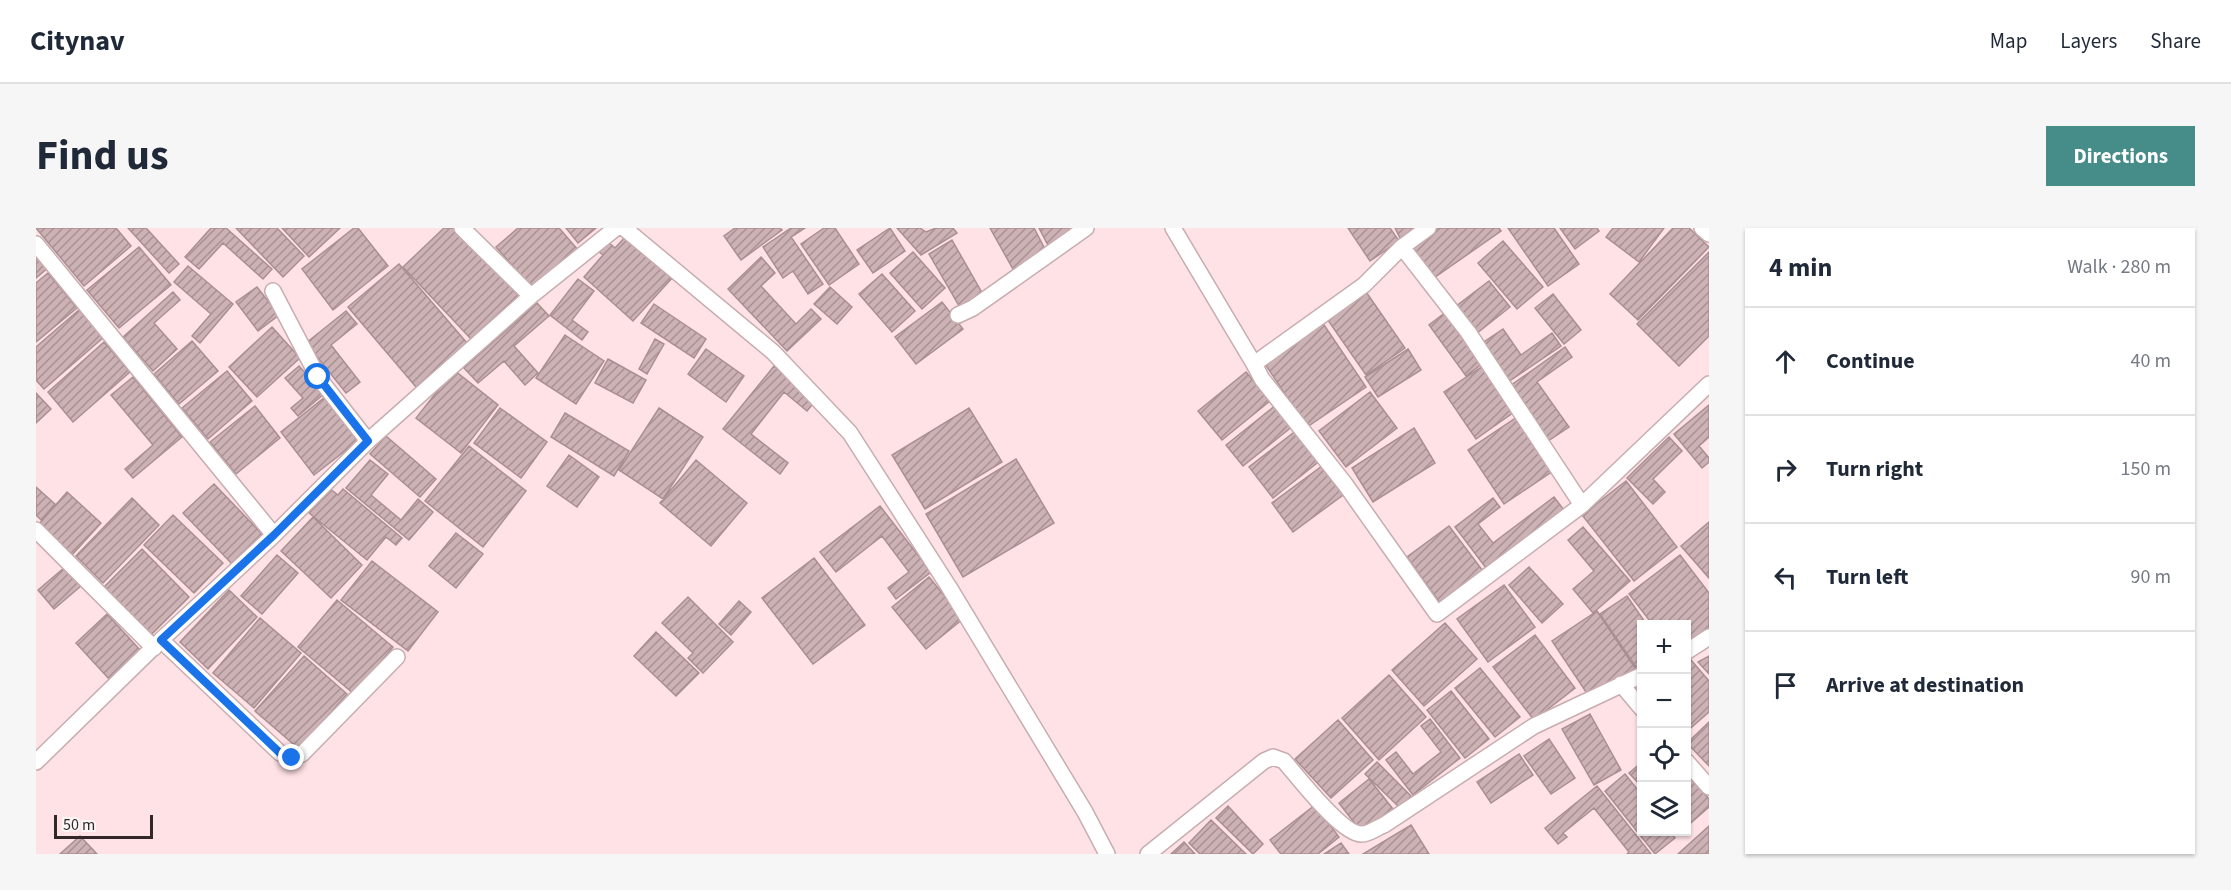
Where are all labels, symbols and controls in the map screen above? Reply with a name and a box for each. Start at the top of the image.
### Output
text: Citynav [30,21,125,61]
text: Map [1990,26,2027,56]
text: Layers [2060,26,2117,56]
text: Share [2150,26,2201,56]
text: Find us [36,126,169,186]
button: Directions [2046,126,2195,186]
text: 4 min [1769,249,1832,286]
text: Walk · 280 m [2067,253,2171,281]
icon: ahead [1769,345,1802,378]
text: Continue [1826,345,1915,377]
text: 40 m [2131,347,2171,375]
route start [304,363,330,389]
icon: right [1769,453,1802,486]
text: Turn right [1826,453,1923,485]
text: 150 m [2121,455,2171,483]
icon: left [1769,561,1802,594]
text: Turn left [1826,561,1908,593]
text: 90 m [2131,563,2171,591]
map controls [1637,620,1691,836]
button: + [1637,620,1691,674]
icon: arrive [1769,669,1802,702]
text: Arrive at destination [1826,669,2024,701]
button: − [1637,674,1691,728]
button: locate [1637,728,1691,782]
route end [278,744,304,770]
button: layers [1637,782,1691,836]
scale bar [54,812,153,840]
text: 50 m [63,814,95,836]

